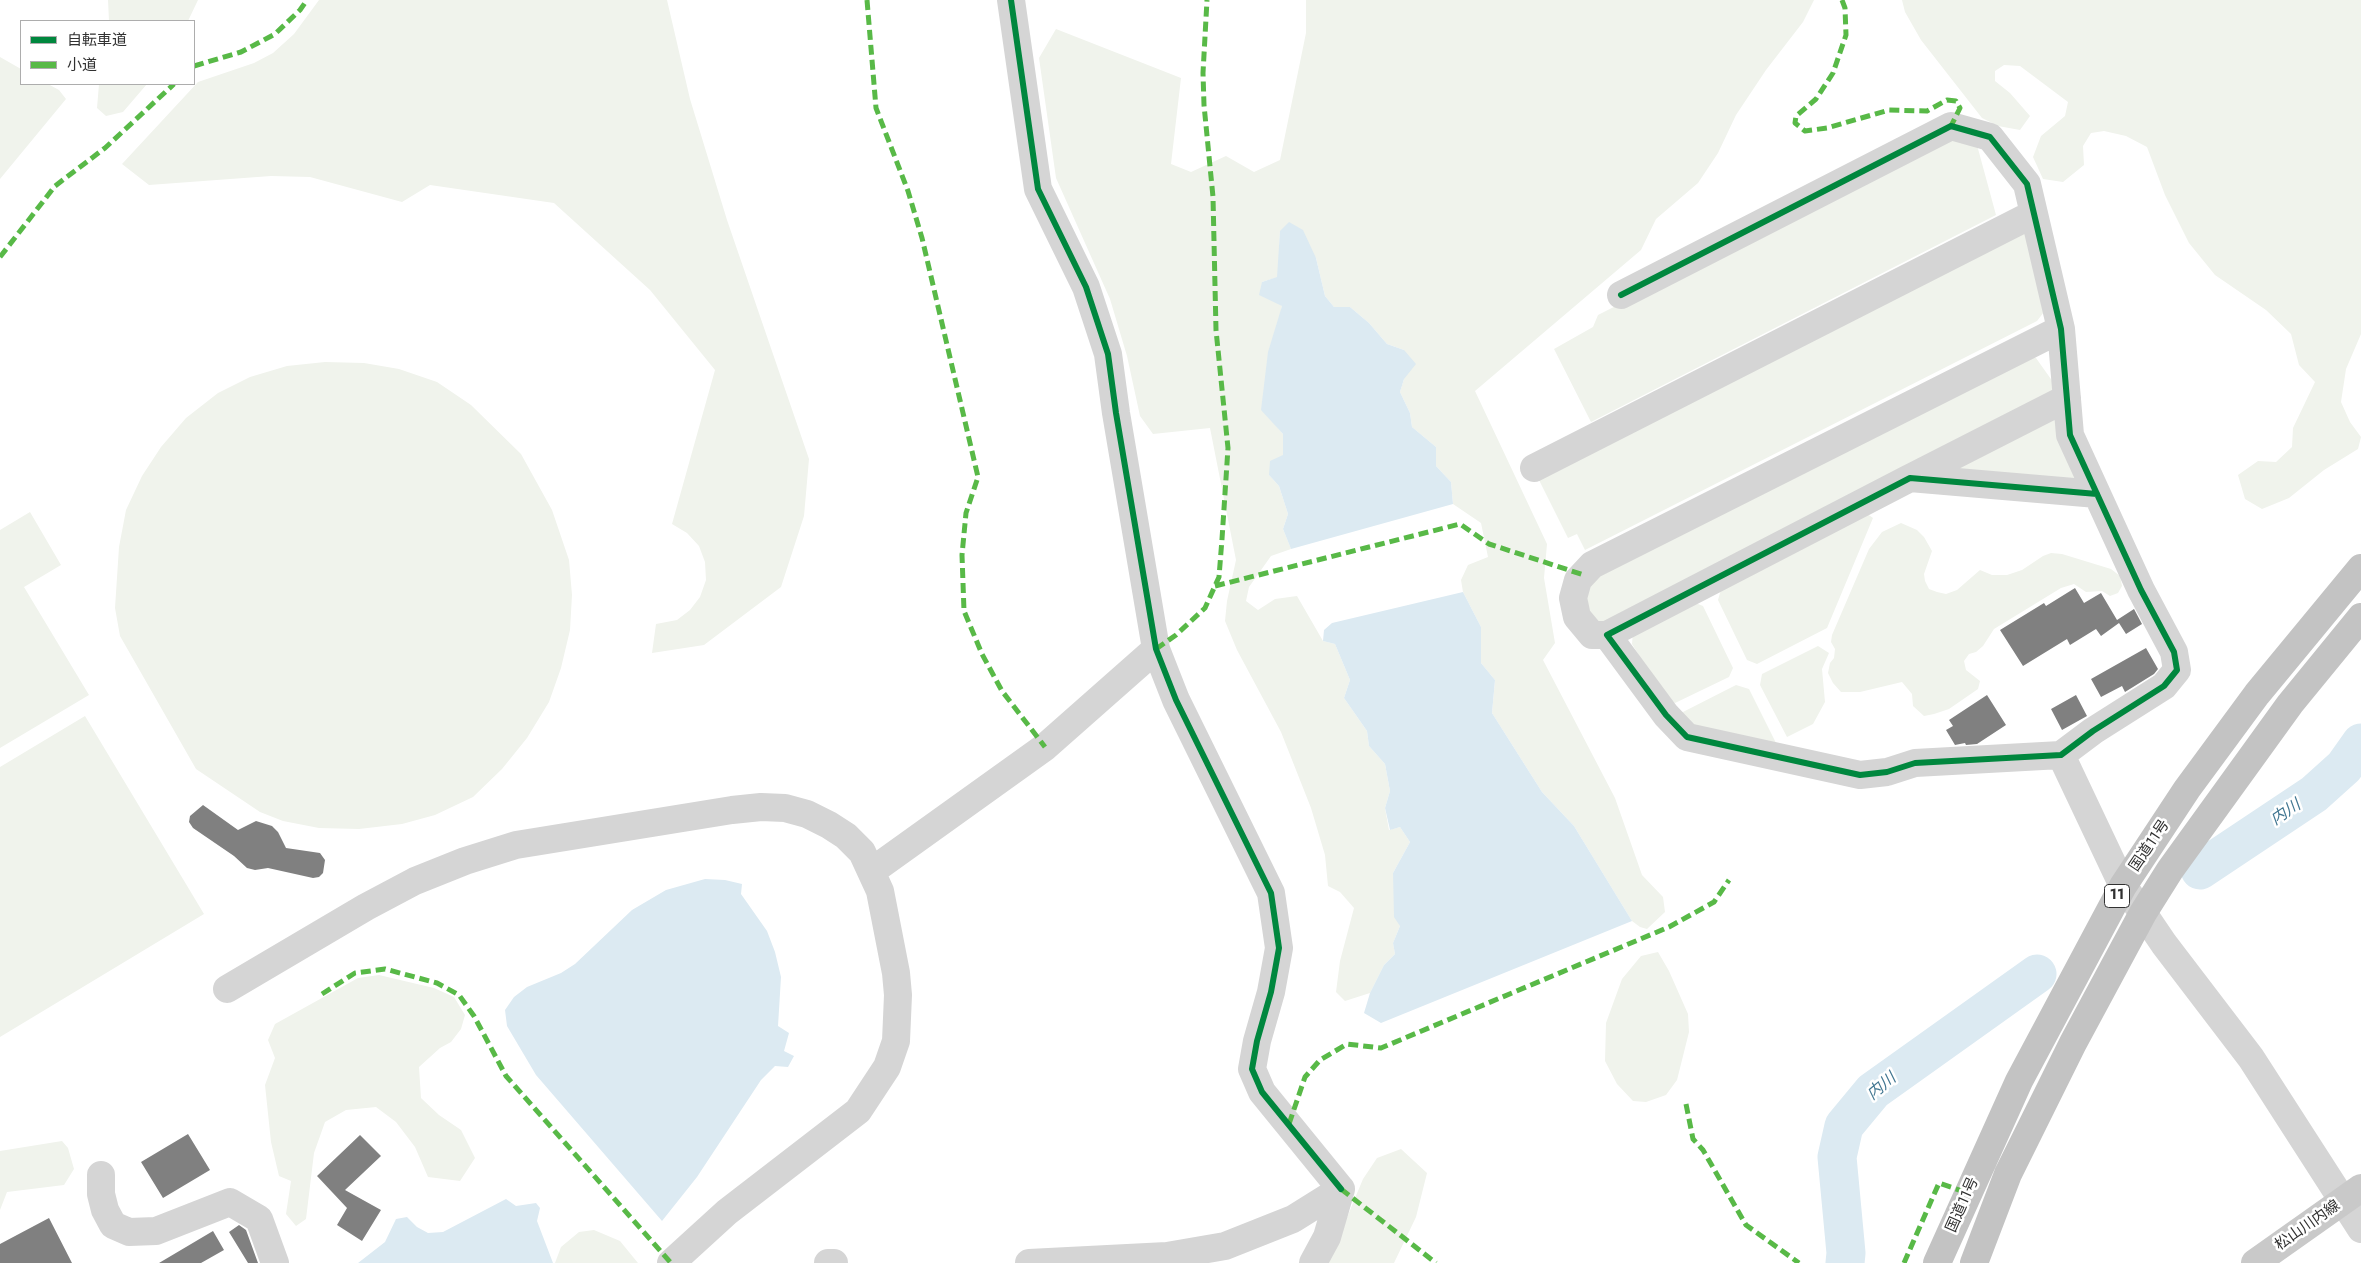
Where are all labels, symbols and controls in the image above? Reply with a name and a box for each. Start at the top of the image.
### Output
legend [20,20,195,85]
text: 自転車道 [67,29,127,51]
text: 小道 [67,54,97,76]
water label: 内川 [2267,796,2305,830]
street label: 国道11号 [2126,817,2174,875]
road number: 11 [2104,884,2130,908]
water label: 内川 [1864,1069,1900,1105]
street label: 国道11号 [1943,1175,1983,1235]
street label: 松山川内線 [2272,1197,2344,1255]

